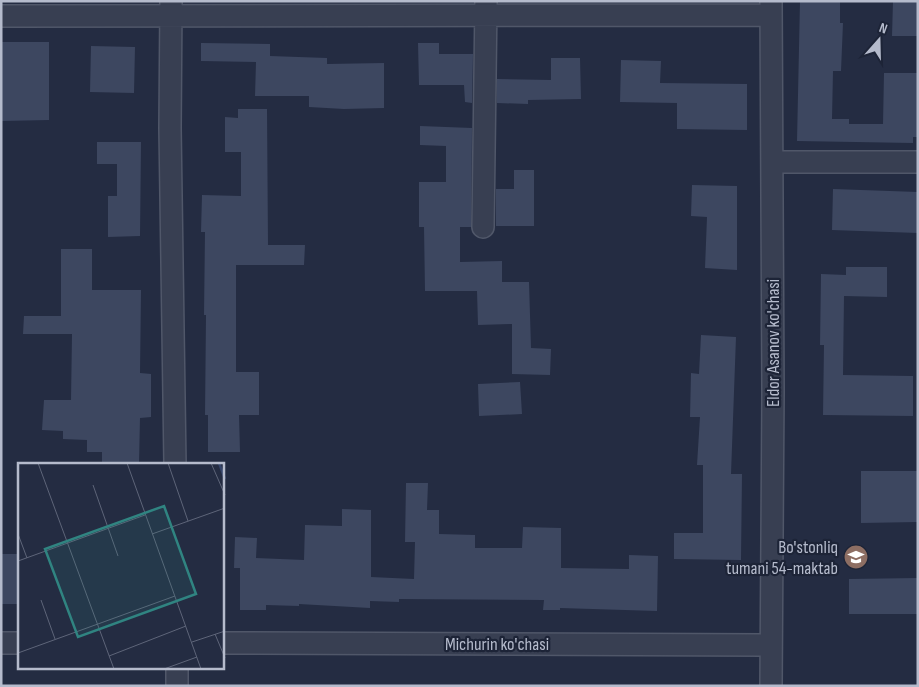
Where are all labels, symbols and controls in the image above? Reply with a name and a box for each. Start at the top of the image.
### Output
north arrow [854,15,904,65]
text: N [877,19,890,38]
street label: Eldor Asanov ko'chasi [763,279,784,407]
inset map [18,463,224,670]
place label: Bo'stonliq tumani 54-maktab [726,537,838,579]
school or university icon: Bo'stonliq tumani 54-maktab [843,544,869,570]
street label: Michurin ko'chasi [445,634,549,655]

